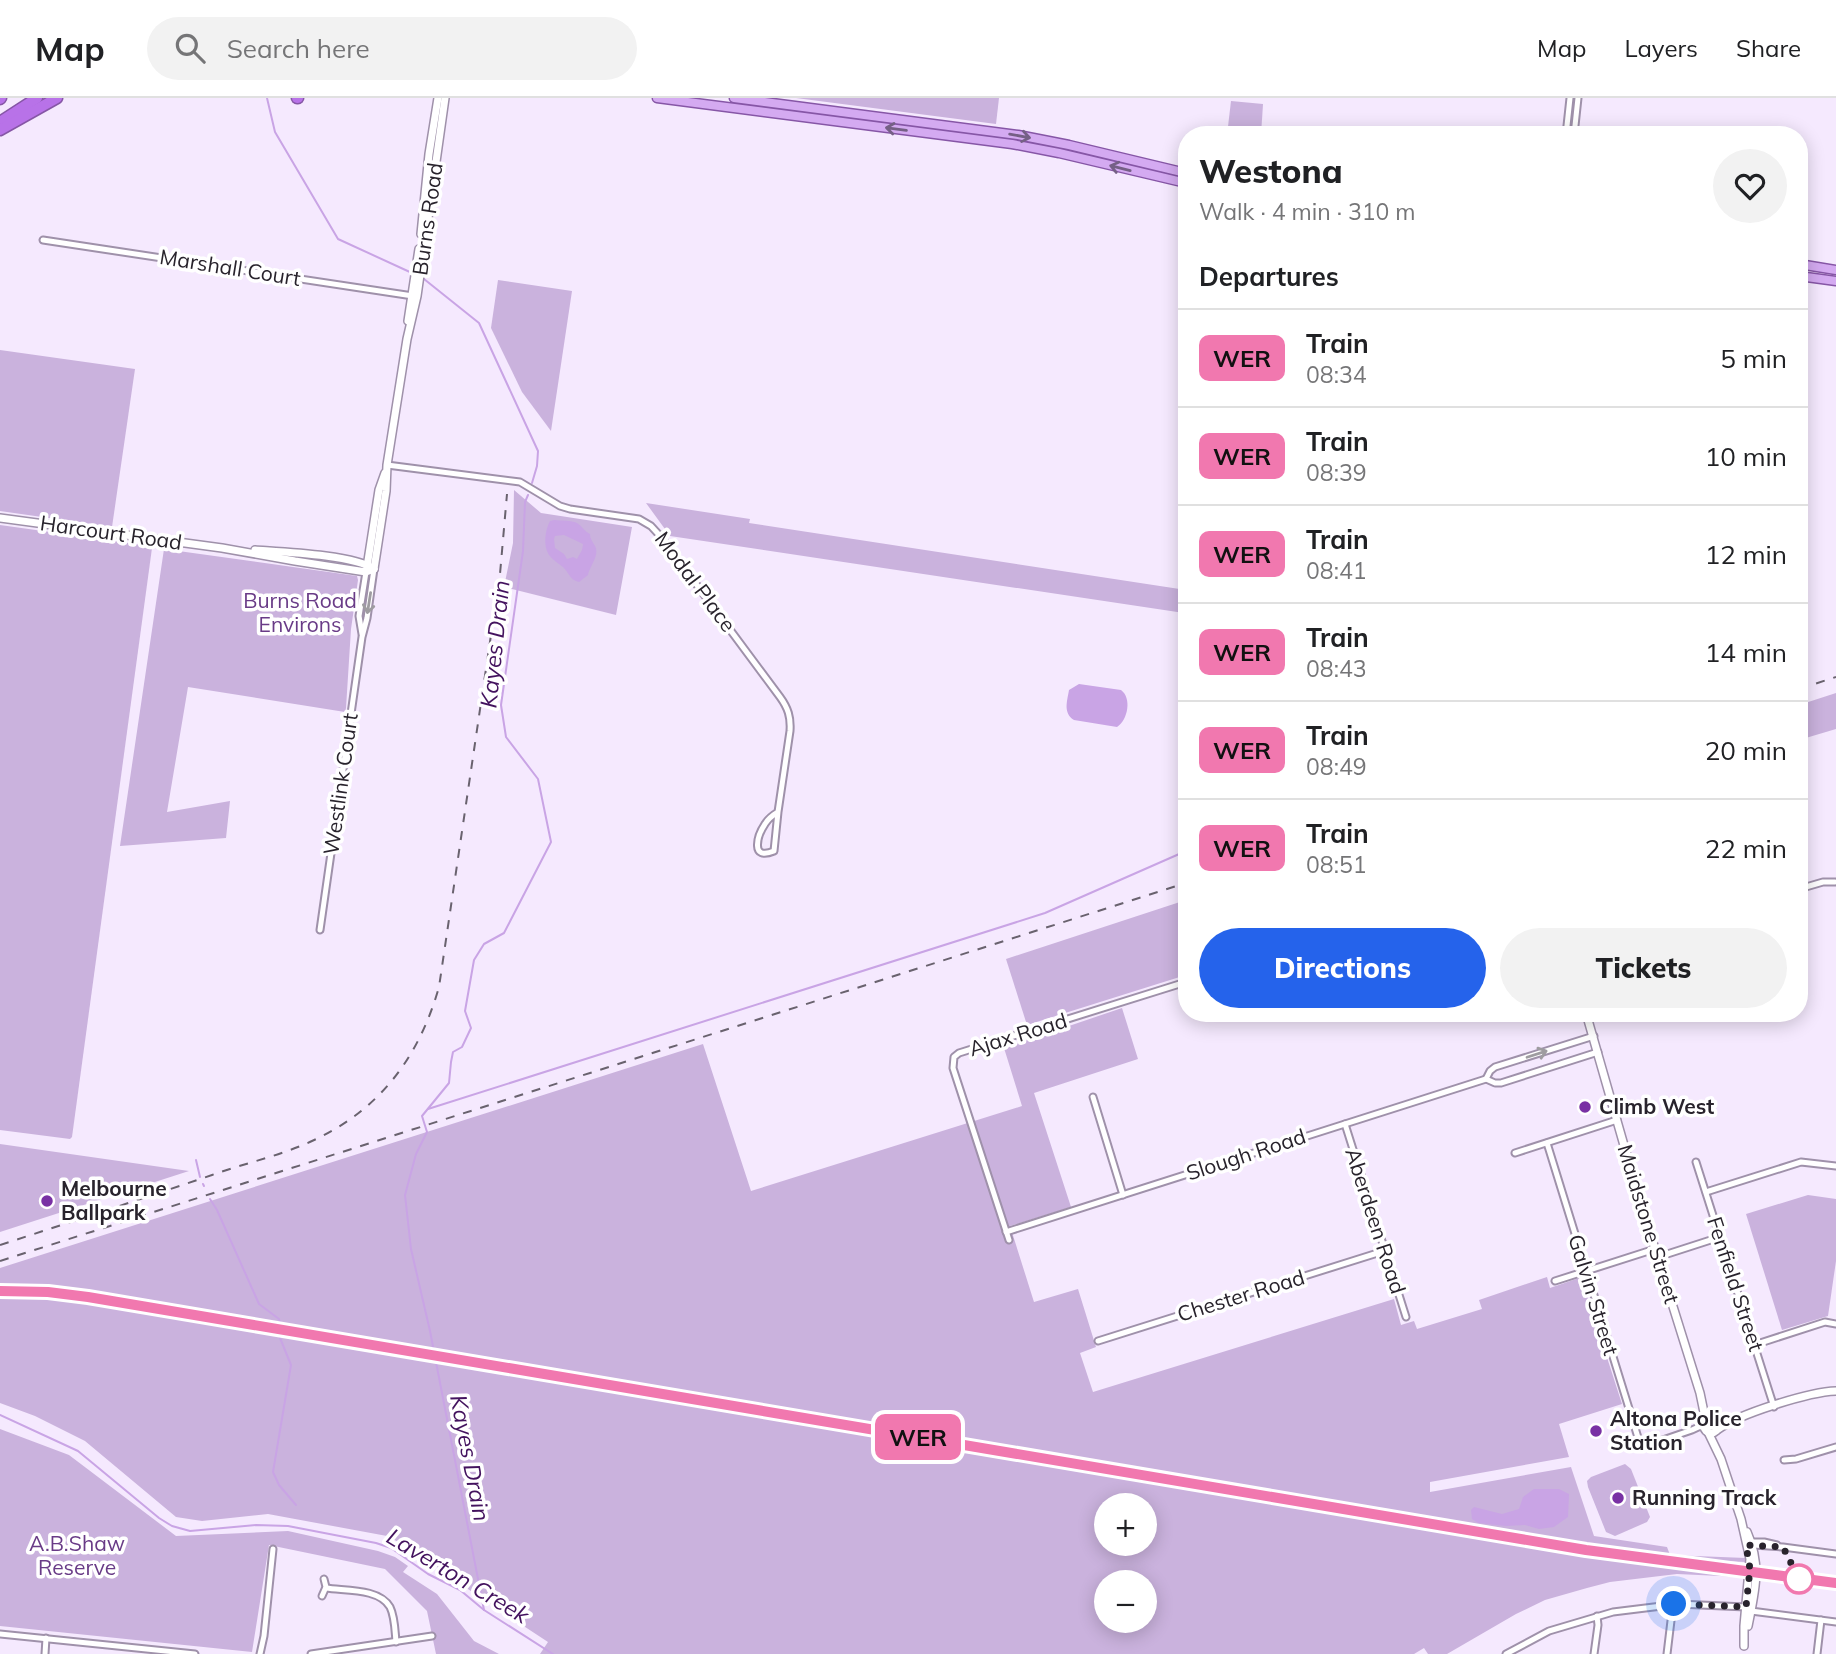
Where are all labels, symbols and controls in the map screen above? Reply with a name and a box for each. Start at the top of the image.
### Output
search box [147,17,637,80]
text: Map [35,28,105,69]
icon: search [171,29,209,67]
text: Search here [227,32,370,65]
text: Map [1537,33,1586,63]
text: Layers [1624,33,1698,63]
text: Share [1736,33,1801,63]
one-way arrow [885,122,908,135]
one-way arrow [1008,130,1031,143]
button: heart [1713,149,1787,223]
text: Westona [1199,150,1343,191]
street label: Burns Road [406,161,448,277]
one-way arrow [1109,161,1132,174]
text: Walk · 4 min · 310 m [1199,197,1416,226]
street label: Marshall Court [158,243,302,291]
text: Departures [1199,260,1339,293]
text: Train [1306,327,1369,360]
text: 5 min [1720,342,1787,375]
text: WER [1213,343,1271,373]
text: 08:34 [1306,360,1367,389]
text: Train [1306,425,1369,458]
text: 10 min [1705,440,1787,473]
text: WER [1213,441,1271,471]
text: 08:39 [1306,458,1367,487]
street label: Harcourt Road [39,509,184,555]
text: Train [1306,523,1369,556]
street label: Modal Place [650,526,742,637]
text: 12 min [1705,538,1787,571]
text: WER [1213,539,1271,569]
text: 08:41 [1306,556,1367,585]
water label: Kayes Drain [473,579,516,709]
park label: Burns Road Environs [243,587,357,637]
one-way arrow [362,591,375,614]
text: Train [1306,621,1369,654]
text: 14 min [1705,636,1787,669]
text: WER [1213,637,1271,667]
text: 08:43 [1306,654,1367,683]
street label: Westlink Court [317,711,363,857]
text: Train [1306,719,1369,752]
text: 20 min [1705,734,1787,767]
text: WER [1213,735,1271,765]
text: 08:49 [1306,752,1367,781]
text: Train [1306,817,1369,850]
text: 22 min [1705,832,1787,865]
text: WER [1213,833,1271,863]
text: 08:51 [1306,850,1367,879]
button: Directions [1199,928,1486,1008]
button: Tickets [1500,928,1787,1008]
street label: Ajax Road [966,1007,1070,1061]
one-way arrow [1526,1046,1548,1059]
place label: Climb West [1599,1093,1714,1119]
marker: Climb West [1577,1099,1593,1115]
street label: Slough Road [1183,1123,1309,1186]
street label: Maidstone Street [1612,1141,1686,1306]
street label: Aberdeen Road [1340,1145,1412,1297]
place label: Melbourne Ballpark [61,1175,167,1225]
marker: Melbourne Ballpark [39,1193,55,1209]
street label: Fenfield Street [1702,1213,1770,1354]
street label: Galvin Street [1563,1231,1625,1358]
street label: Chester Road [1174,1263,1307,1327]
water label: Kayes Drain [444,1392,497,1524]
place label: Altona Police Station [1610,1405,1742,1455]
line badge: WER [878,1414,958,1460]
text: WER [889,1422,947,1452]
marker: Altona Police Station [1588,1423,1604,1439]
place label: Running Track [1632,1484,1777,1510]
marker: Running Track [1610,1490,1626,1506]
map controls [1094,1493,1157,1633]
button: + [1094,1493,1157,1556]
water label: Laverton Creek [382,1522,536,1630]
park label: A.B.Shaw Reserve [29,1530,125,1580]
unlabelled marker [1784,1564,1814,1594]
button: − [1094,1570,1157,1633]
your location [1656,1586,1691,1621]

